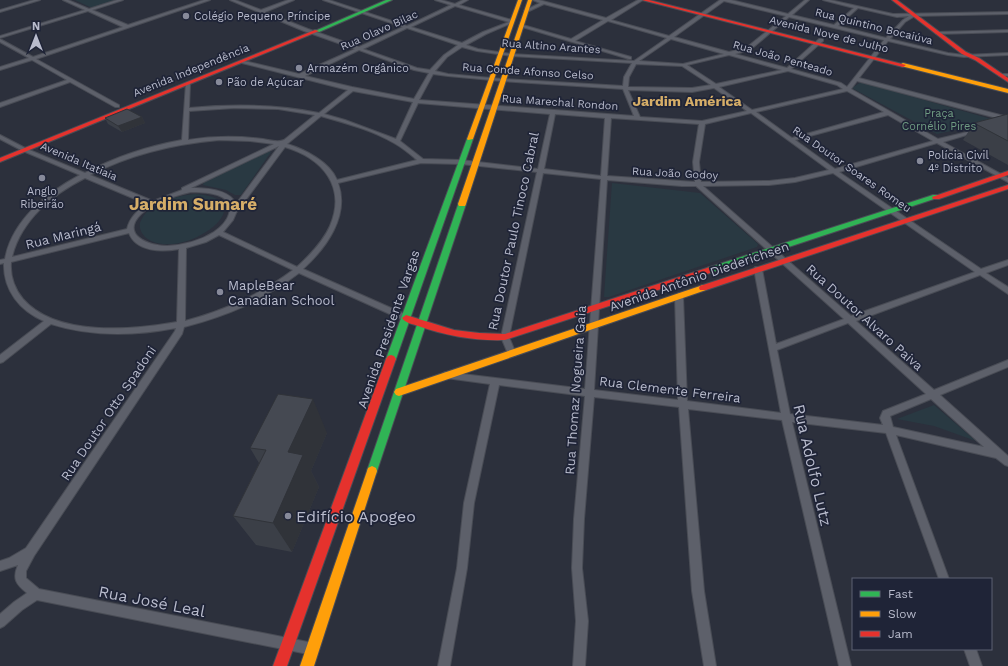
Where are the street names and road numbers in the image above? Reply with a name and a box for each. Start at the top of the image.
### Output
street label: Rua Quintino Bocaiúva [814,6,934,47]
street label: Rua Olavo Bilac [339,8,420,53]
street label: Avenida Nove de Julho [768,13,890,56]
street label: Rua Altino Arantes [501,37,601,56]
street label: Rua João Penteado [732,38,834,79]
street label: Avenida Independência [131,41,251,100]
street label: Rua Conde Afonso Celso [462,60,594,83]
street label: Rua Marechal Rondon [501,92,619,113]
street label: Rua Doutor Soares Romeu [790,123,913,215]
street label: Rua Doutor Paulo Tinoco Cabral [485,131,542,332]
street label: Avenida Itatiaia [38,139,119,183]
street label: Rua João Godoy [632,165,719,182]
street label: Rua Maringá [24,219,103,252]
street label: Avenida Antônio Diederichsen [607,239,791,314]
street label: Avenida Presidente Vargas [354,248,423,410]
street label: Rua Doutor Alvaro Paiva [803,261,927,374]
street label: Rua Thomaz Nogueira Gaia [562,304,589,475]
street label: Rua Doutor Otto Spadoni [58,343,159,483]
street label: Rua Clemente Ferreira [598,373,742,406]
street label: Rua Adolfo Lutz [789,402,836,528]
street label: Rua José Leal [97,582,207,621]

